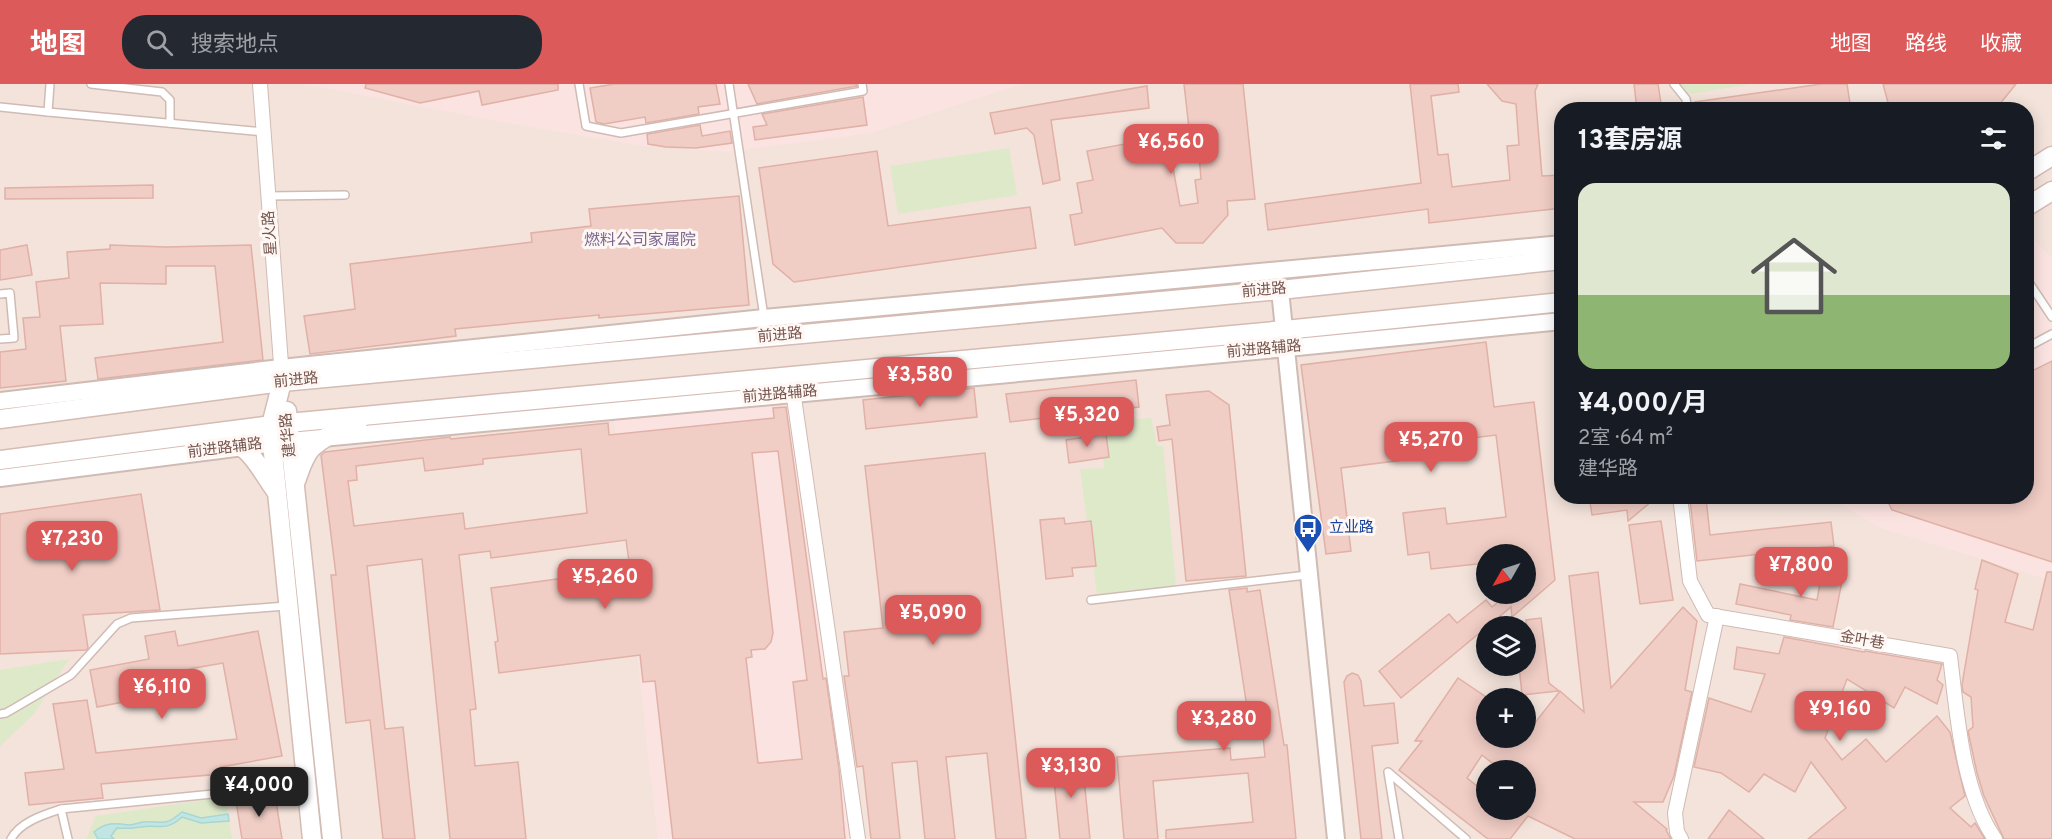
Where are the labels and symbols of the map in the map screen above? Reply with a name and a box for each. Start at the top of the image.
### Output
pin: ¥6,560 [1122,124,1220,175]
street label: 星火路 [260,210,282,256]
district label: 燃料公司家属院 [584,231,696,251]
street label: 前进路 [1241,280,1287,302]
street label: 前进路 [757,325,803,347]
street label: 前进路辅路 [1226,337,1302,363]
pin: ¥3,580 [871,357,969,408]
street label: 前进路 [273,369,319,393]
street label: 前进路辅路 [742,382,818,408]
pin: ¥5,320 [1038,397,1136,448]
street label: 建华路 [276,412,301,458]
pin: ¥5,270 [1382,422,1480,473]
street label: 前进路辅路 [187,435,263,463]
bus stop icon: 立业路 [1292,512,1324,554]
place label: 立业路 [1329,519,1374,538]
pin: ¥7,230 [23,521,121,572]
north arrow [1476,544,1536,604]
pin: ¥7,800 [1752,547,1850,598]
pin: ¥5,260 [556,559,654,610]
pin: ¥5,090 [884,595,982,646]
street label: 金叶巷 [1838,628,1886,654]
pin: ¥6,110 [113,669,211,720]
pin: ¥9,160 [1791,691,1889,742]
pin: ¥3,280 [1175,701,1273,752]
pin: ¥3,130 [1022,748,1120,799]
pin: ¥4,000 [210,767,308,818]

